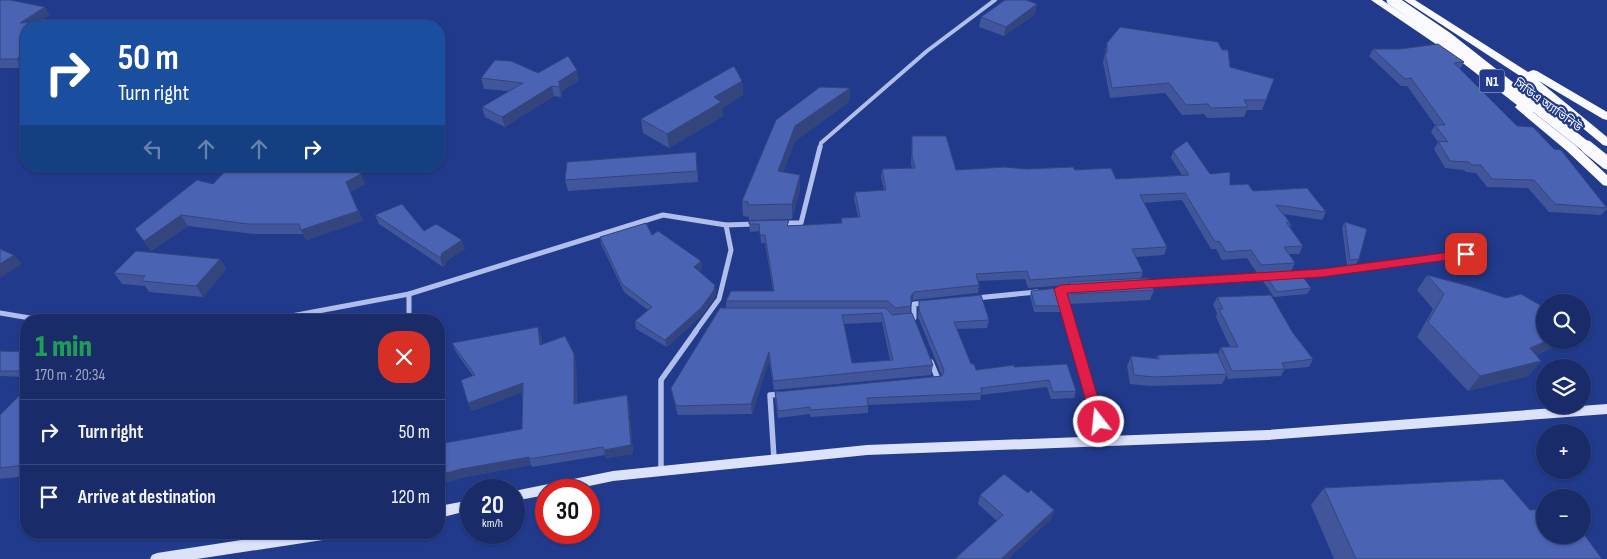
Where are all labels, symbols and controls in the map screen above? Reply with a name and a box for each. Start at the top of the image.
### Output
text: 50 m [118,37,179,80]
icon: right [35,40,100,105]
road number: N1 [1480,70,1504,92]
street label: সিডিএ অ্যাভিনিউ [1510,74,1586,135]
text: Turn right [118,80,189,107]
icon: left [139,135,167,163]
icon: ahead [192,135,220,163]
icon: ahead [245,135,273,163]
icon: right [298,135,326,163]
pin [1445,233,1487,275]
icon: arrive [1452,240,1480,268]
map controls [1536,294,1591,544]
button: search [1536,294,1591,349]
text: 1 min [35,329,92,365]
button: close [378,331,430,383]
button: layers [1536,359,1591,414]
text: 170 m · 20:34 [35,366,105,385]
position arrow [1072,395,1124,447]
icon: right [35,418,63,446]
text: Turn right [78,421,143,444]
text: 50 m [399,421,430,444]
button: + [1536,424,1591,479]
speed limit sign: 30 [535,479,600,544]
icon: arrive [35,483,63,511]
text: Arrive at destination [78,486,216,509]
text: 120 m [392,486,430,509]
button: − [1536,489,1591,544]
text: 20 [481,490,504,521]
text: km/h [482,516,503,531]

